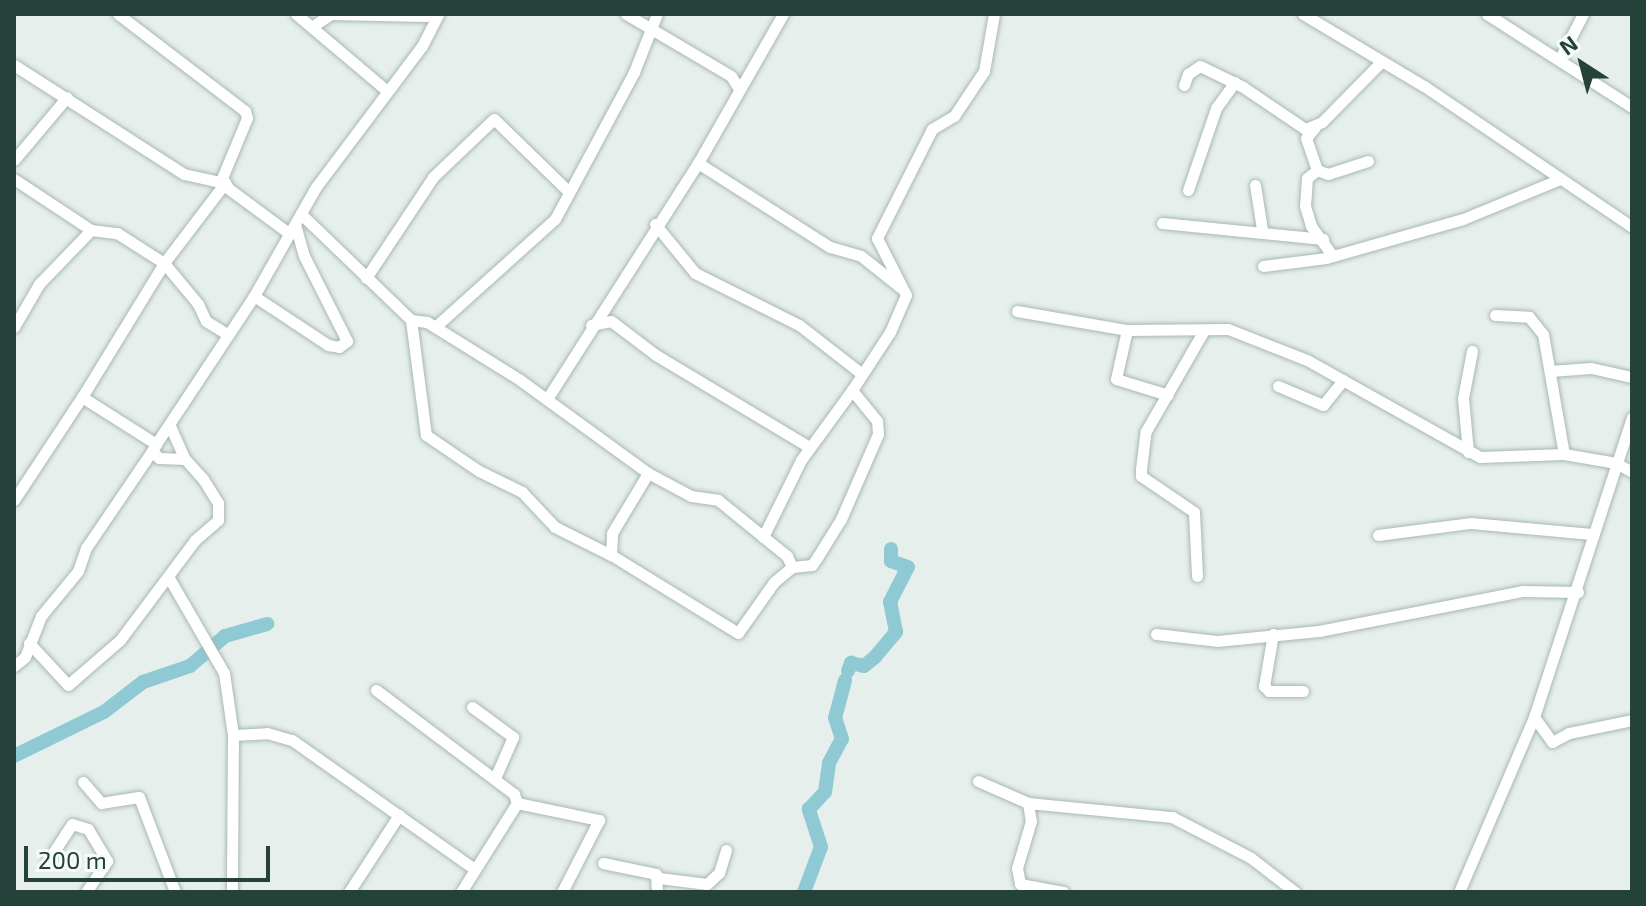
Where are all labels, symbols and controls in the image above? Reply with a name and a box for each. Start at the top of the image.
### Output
north arrow [1542,24,1622,104]
text: N [1554,29,1582,60]
scale bar [28,830,274,880]
text: 200 m [38,845,107,874]

